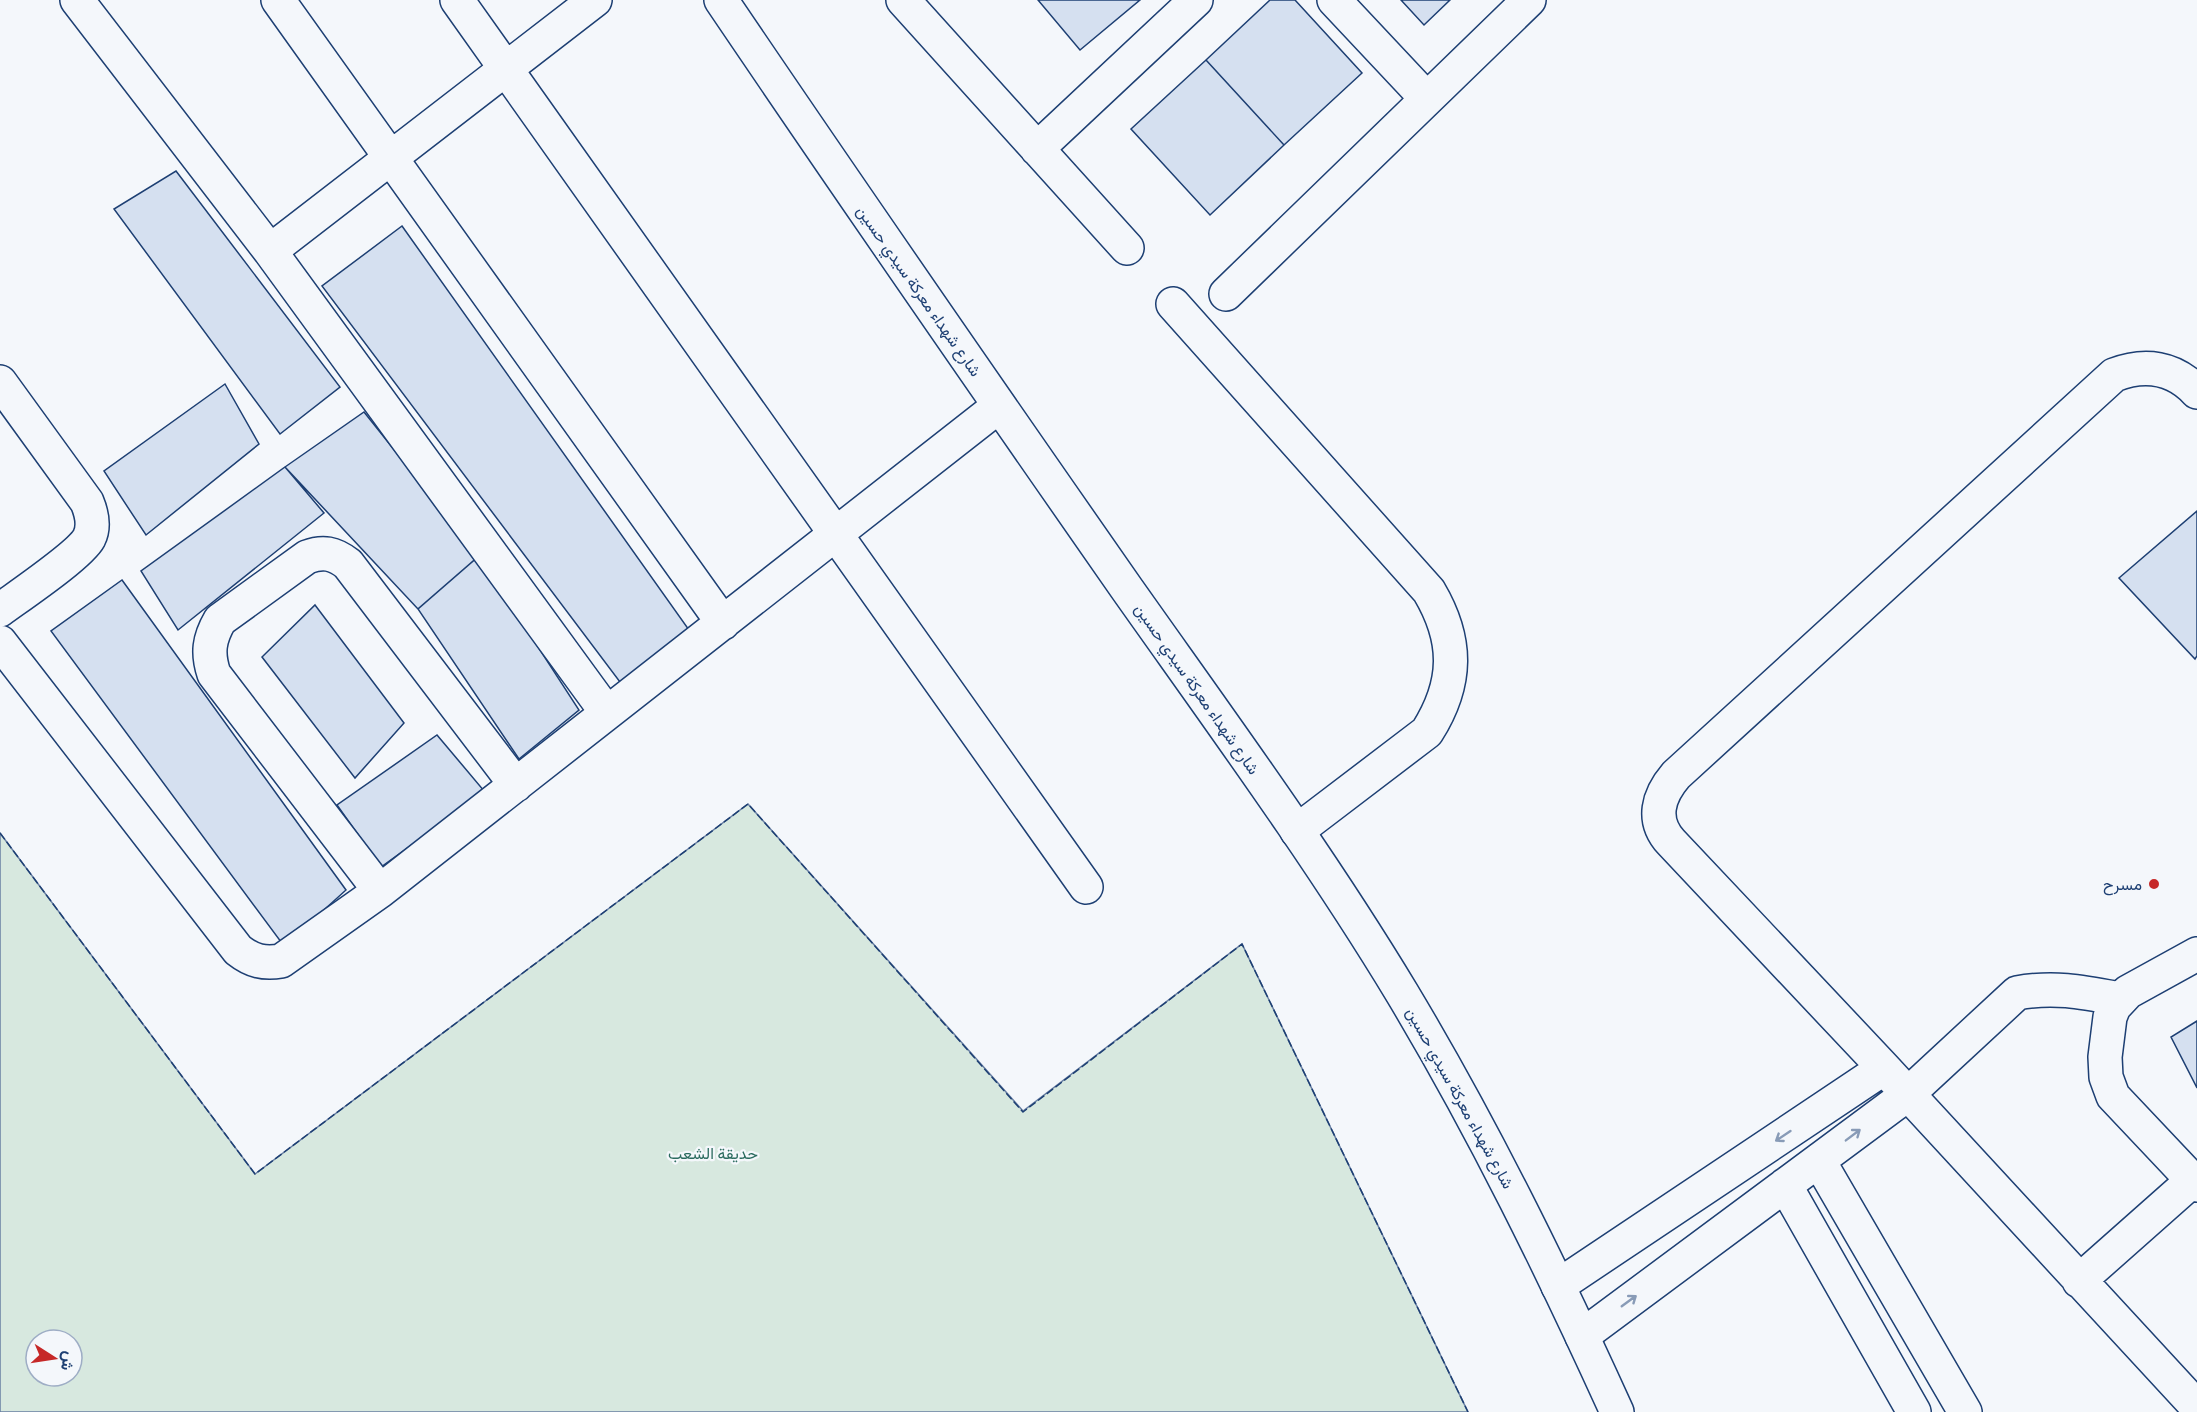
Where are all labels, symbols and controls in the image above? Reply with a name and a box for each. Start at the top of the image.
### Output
street label: شارع شهداء معركة سيدي حسين [849,202,985,382]
street label: شارع شهداء معركة سيدي حسين [1127,600,1263,780]
place label: مسرح [2103,875,2142,896]
marker: مسرح [2147,877,2161,891]
street label: شارع شهداء معركة سيدي حسين [1399,1004,1518,1194]
one-way arrow [1775,1129,1792,1142]
one-way arrow [1845,1129,1861,1141]
park label: حديقة الشعب [668,1144,758,1163]
one-way arrow [1621,1295,1637,1307]
north arrow [24,1328,84,1388]
text: ش [57,1350,79,1372]

